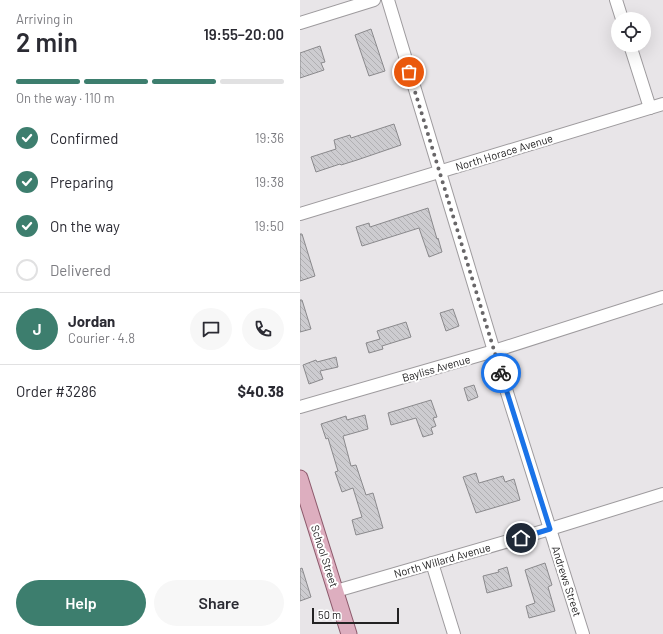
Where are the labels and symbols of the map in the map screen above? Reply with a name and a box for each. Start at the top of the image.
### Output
pin [392,55,426,89]
street label: North Horace Avenue [454,131,554,173]
street label: Bayliss Avenue [400,352,472,384]
courier [481,353,521,393]
pin [504,521,538,555]
street label: School Street [309,523,341,589]
street label: North Willard Avenue [392,540,492,580]
street label: Andrews Street [549,544,585,618]
scale bar [312,606,399,625]

